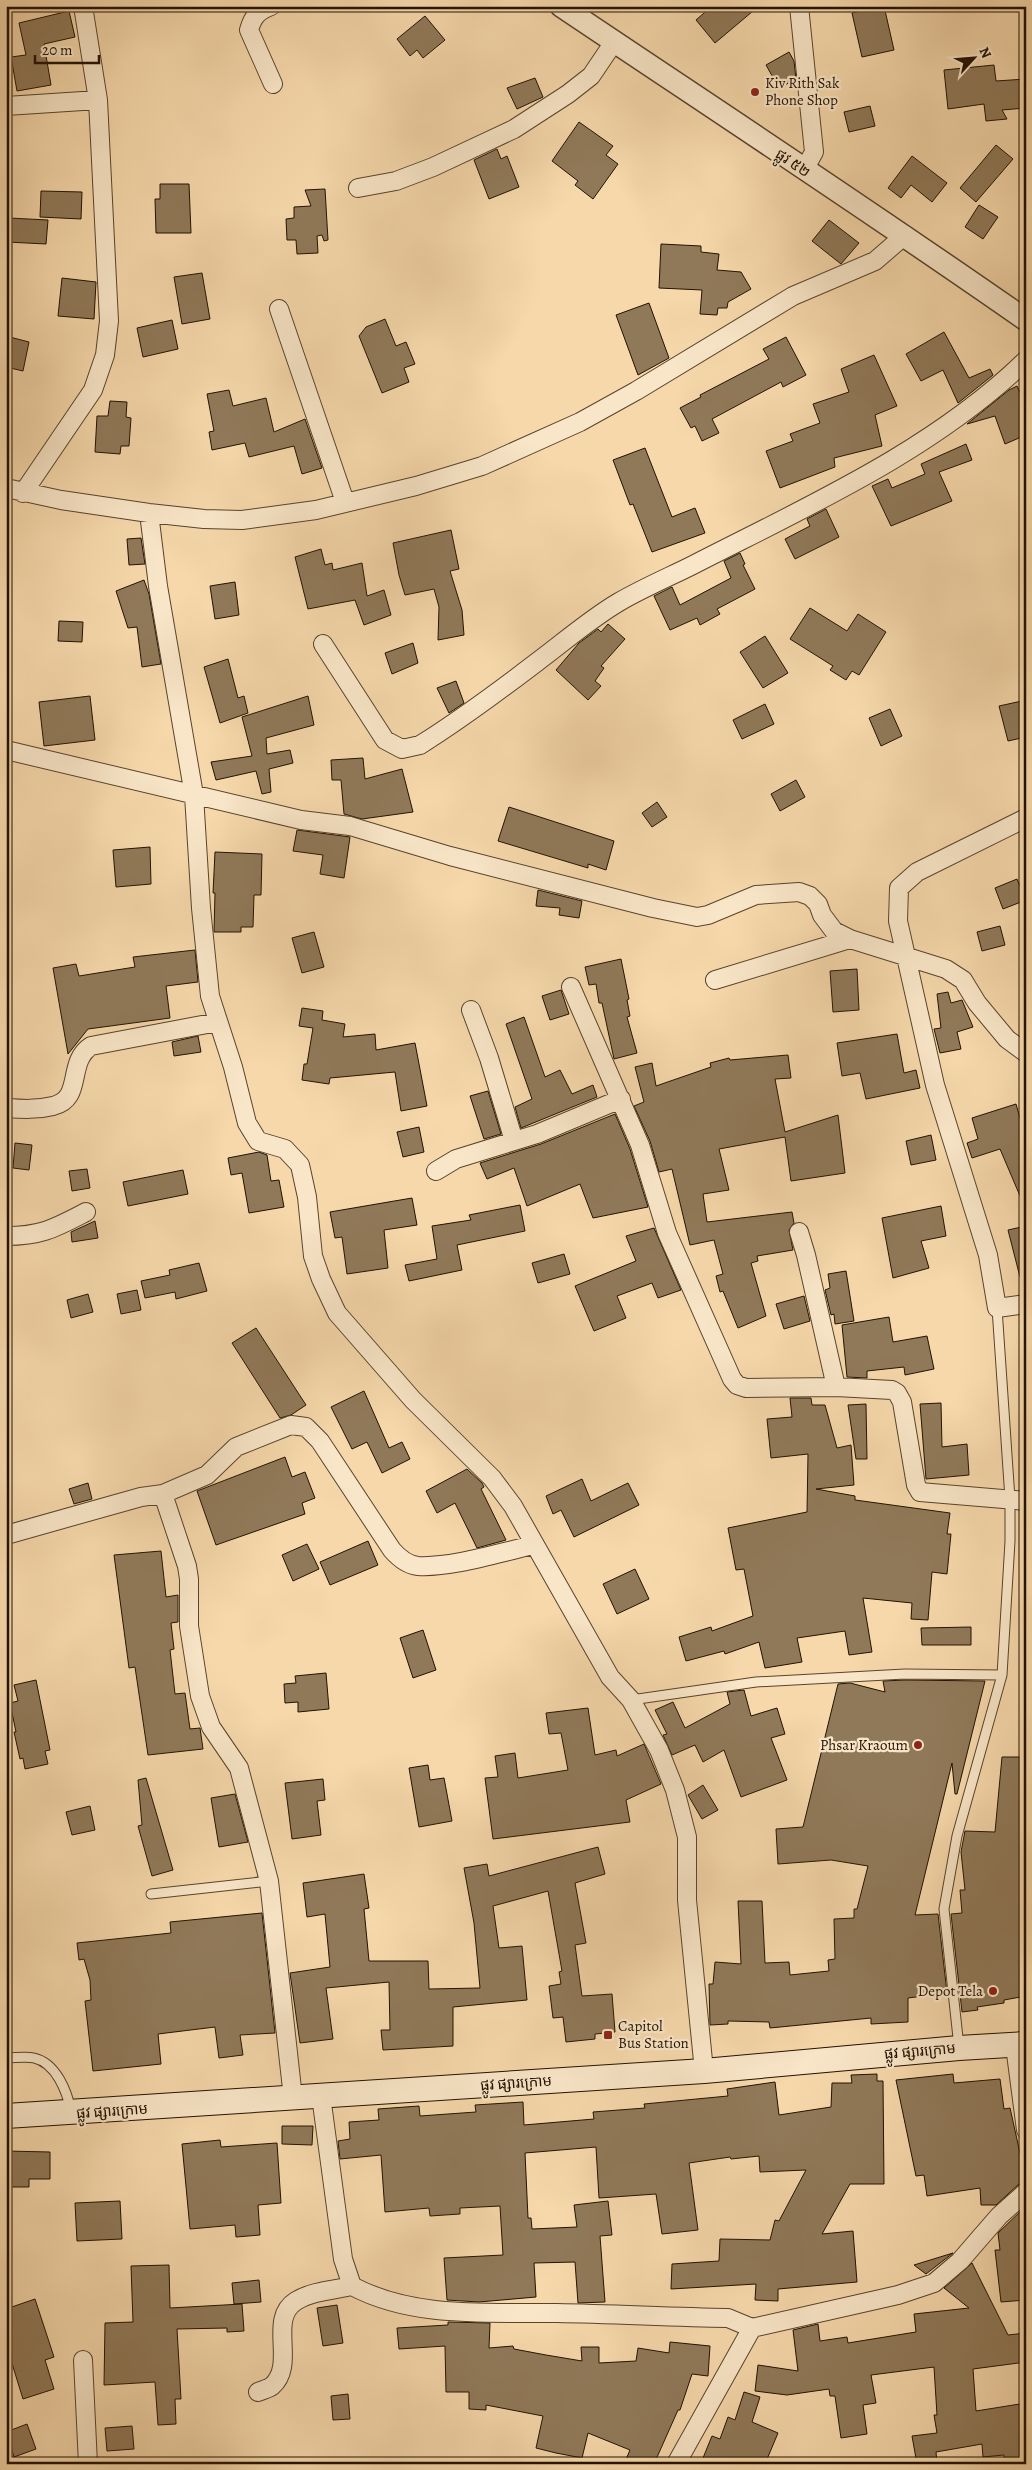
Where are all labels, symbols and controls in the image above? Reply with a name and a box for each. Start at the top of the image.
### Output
scale bar [35,32,99,64]
north arrow [950,32,1000,82]
text: 20 m [42,40,73,60]
text: N [974,44,996,61]
place label: Kiv Rith Sak Phone Shop [765,73,840,110]
marker: Kiv Rith Sak Phone Shop [749,86,761,98]
street label: ផ្លូវ ៥២ [770,144,814,185]
place label: Phsar Kraoum [820,1735,909,1755]
marker: Phsar Kraoum [912,1739,924,1751]
place label: Depot Tela [918,1981,983,2001]
marker: Depot Tela [987,1985,999,1997]
place label: Capitol Bus Station [618,2016,689,2053]
marker: Capitol Bus Station [602,2029,614,2041]
street label: ផ្លូវ ផ្សារក្រោម [883,2038,957,2068]
street label: ផ្លូវ ផ្សារក្រោម [479,2071,553,2099]
street label: ផ្លូវ ផ្សារក្រោម [75,2099,149,2127]

